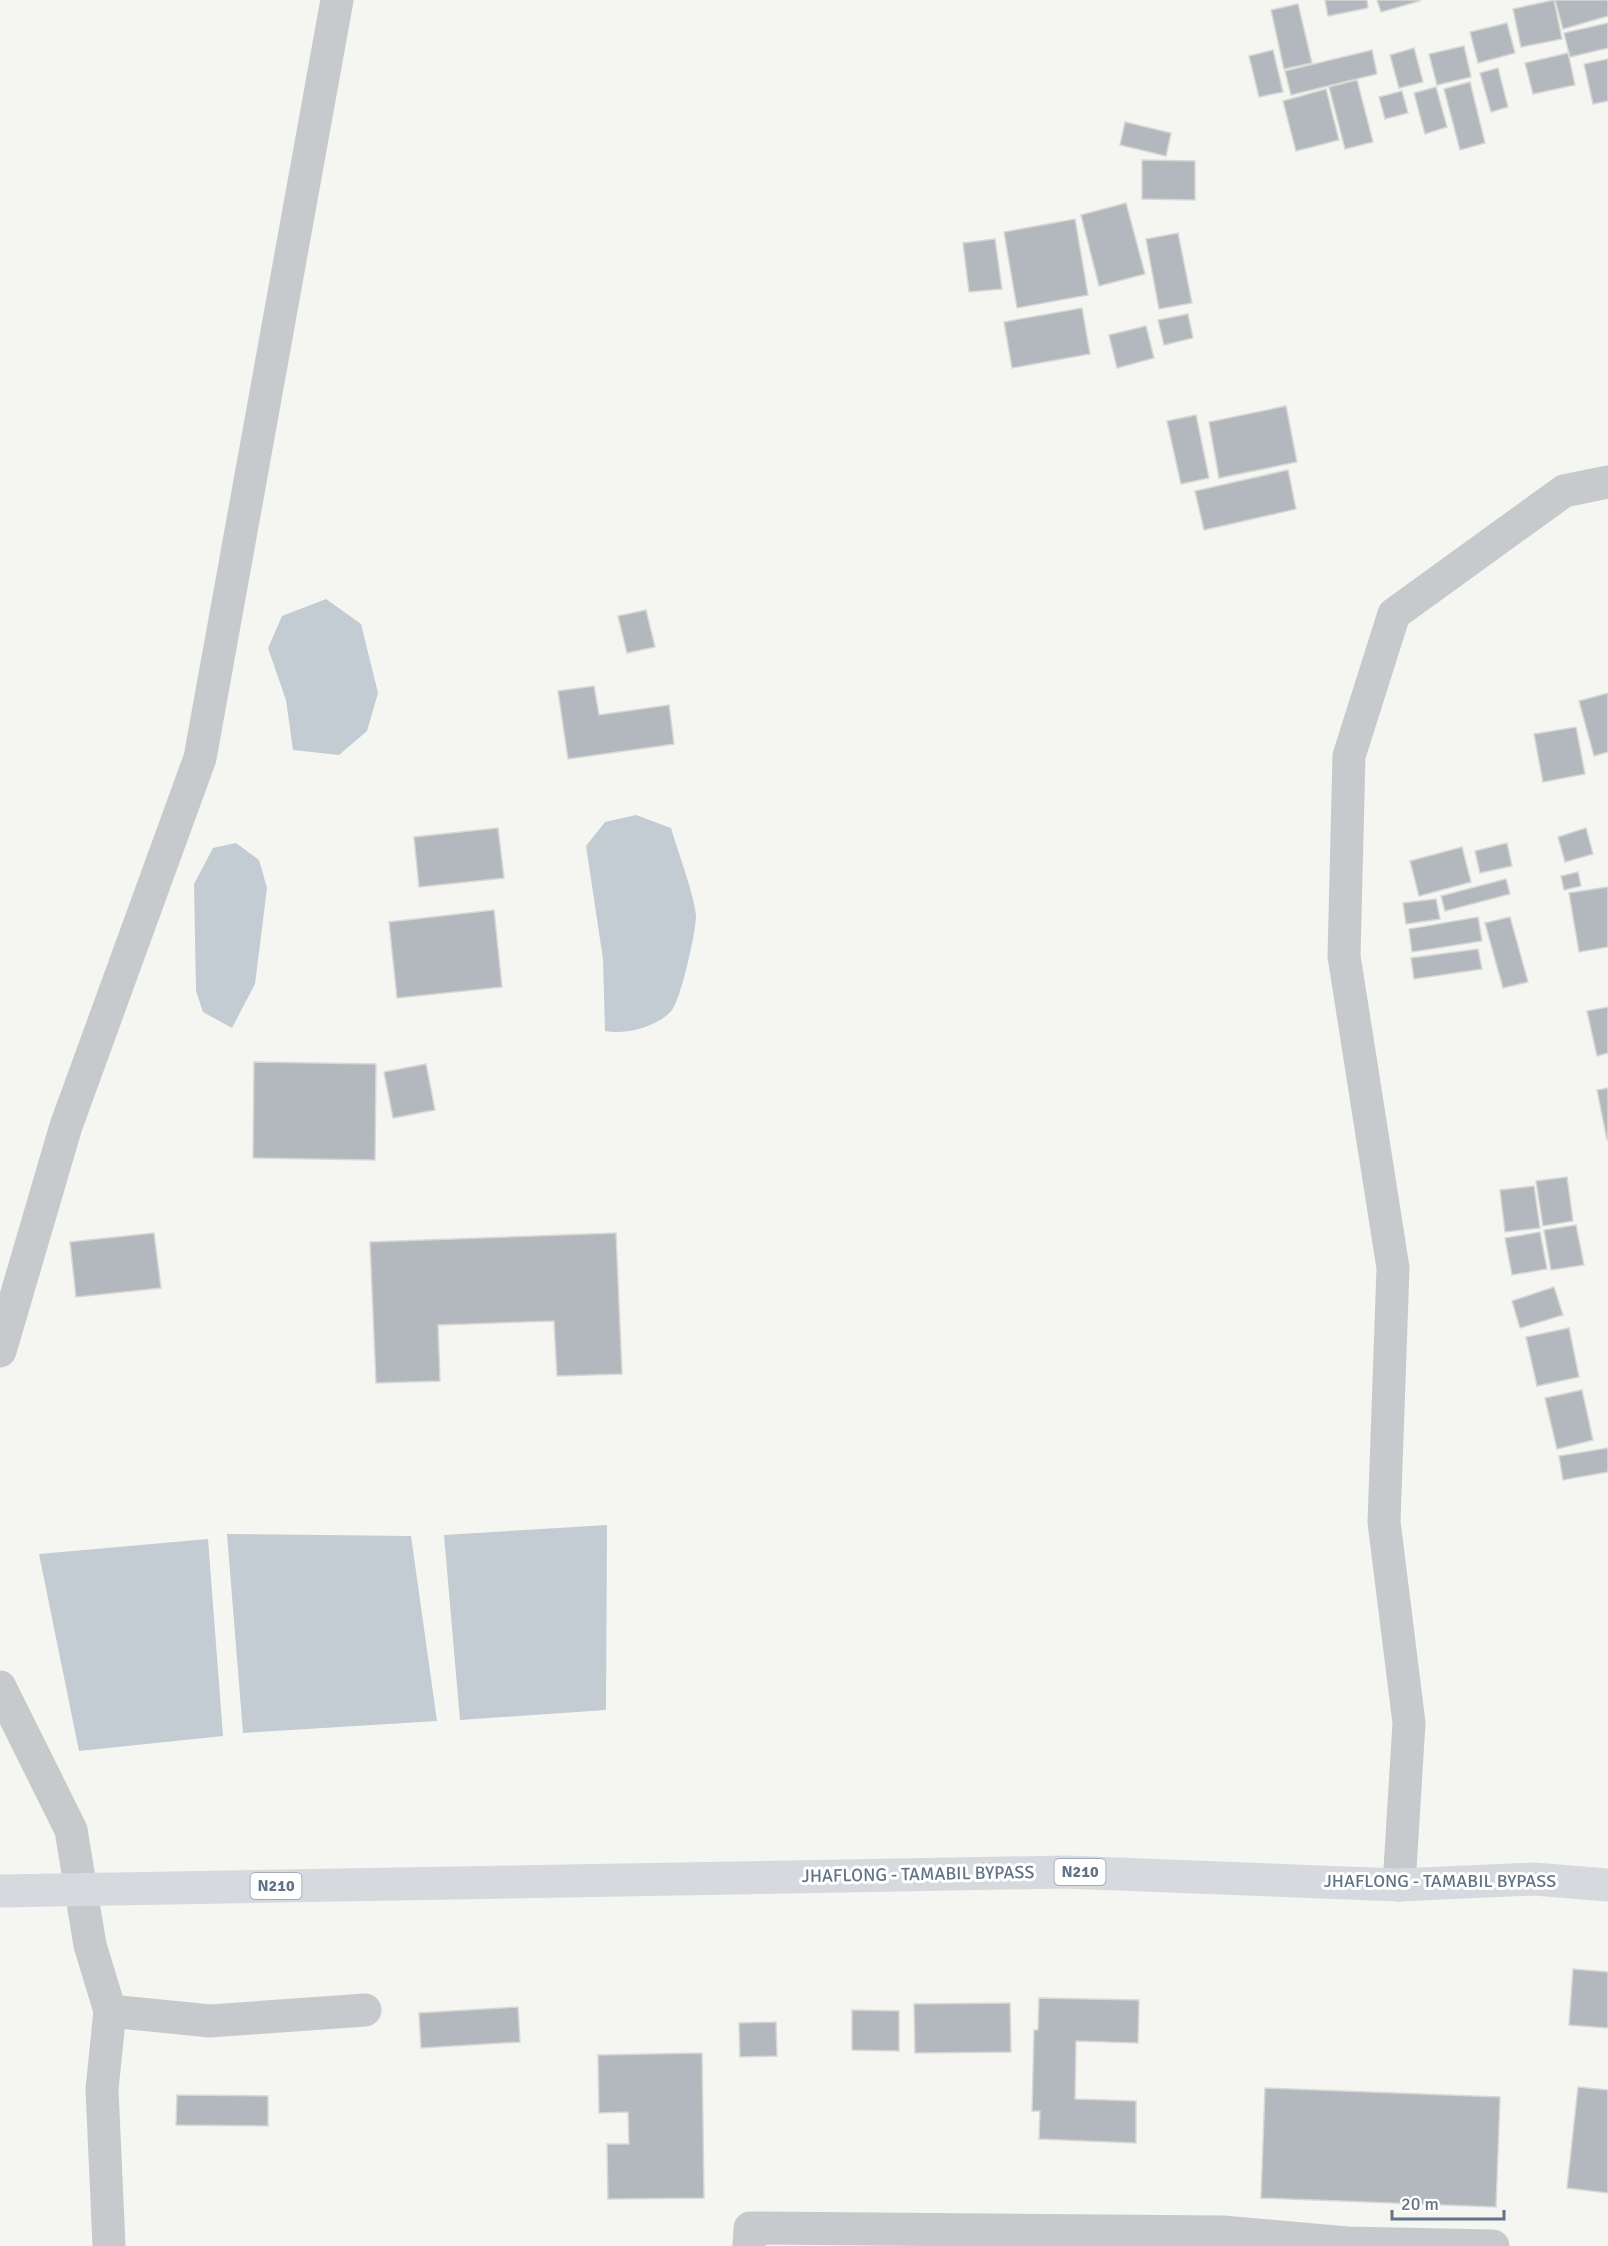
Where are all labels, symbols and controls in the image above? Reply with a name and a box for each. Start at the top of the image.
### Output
road number: N210 [1054,1859,1106,1885]
street label: JHAFLONG - TAMABIL BYPASS [802,1861,1034,1887]
street label: JHAFLONG - TAMABIL BYPASS [1324,1870,1556,1892]
road number: N210 [250,1873,302,1899]
scale bar [1392,2183,1504,2221]
text: 20 m [1401,2193,1439,2215]

